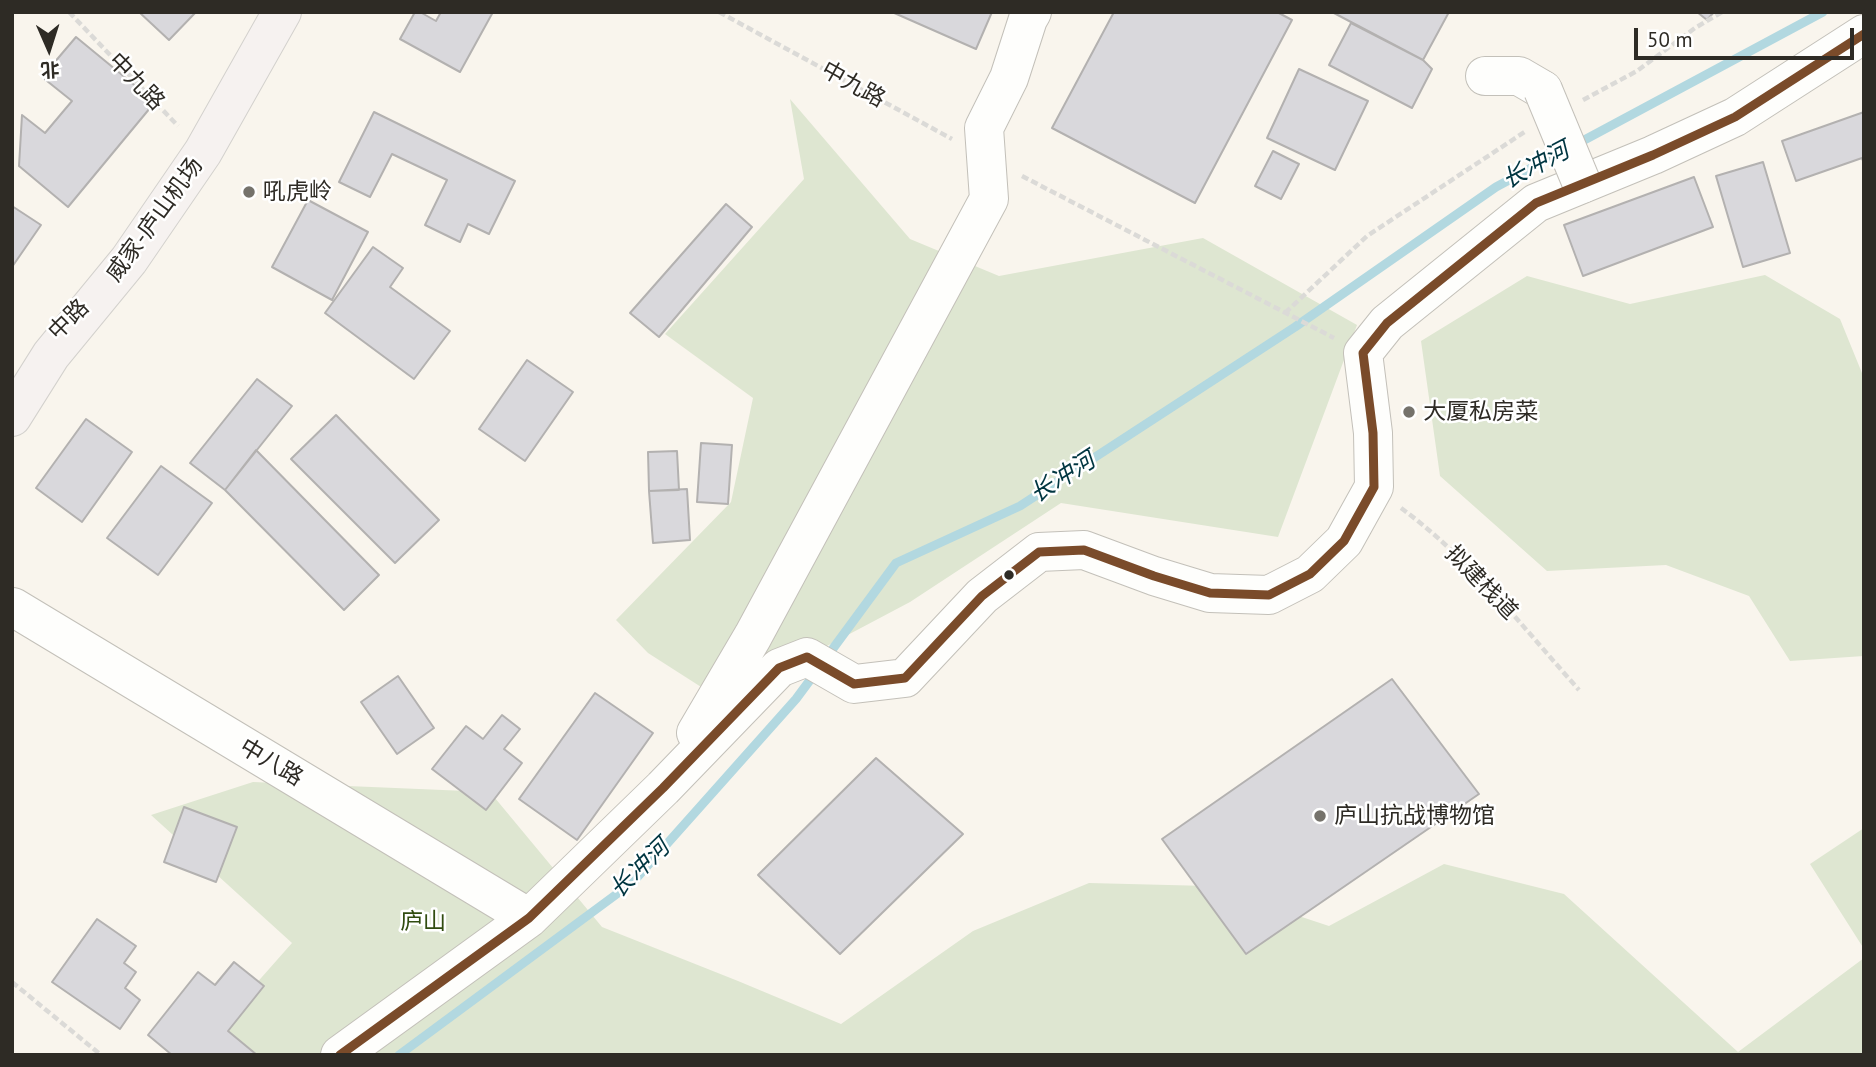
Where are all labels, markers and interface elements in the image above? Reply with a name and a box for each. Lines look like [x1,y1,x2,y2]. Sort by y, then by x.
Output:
north arrow [14,14,84,84]
scale bar [1638,14,1858,58]
text: 50 m [1647,26,1693,53]
street label: 中九路 [102,48,170,116]
street label: 中九路 [816,56,890,114]
text: 北 [40,57,60,82]
water label: 长冲河 [1497,136,1575,196]
street label: 威家-庐山机场 [101,153,209,287]
place label: 吼虎岭 [263,178,332,206]
marker: 吼虎岭 [241,184,257,200]
street label: 中路 [43,294,95,346]
place label: 大厦私房菜 [1423,398,1538,426]
marker: 大厦私房菜 [1401,404,1417,420]
water label: 长冲河 [1025,446,1101,510]
street label: 拟建栈道 [1439,540,1523,626]
unlabelled marker [1002,568,1016,582]
street label: 中八路 [234,733,308,793]
place label: 庐山抗战博物馆 [1334,802,1495,830]
marker: 庐山抗战博物馆 [1312,808,1328,824]
water label: 长冲河 [604,834,676,904]
park label: 庐山 [400,908,446,936]

